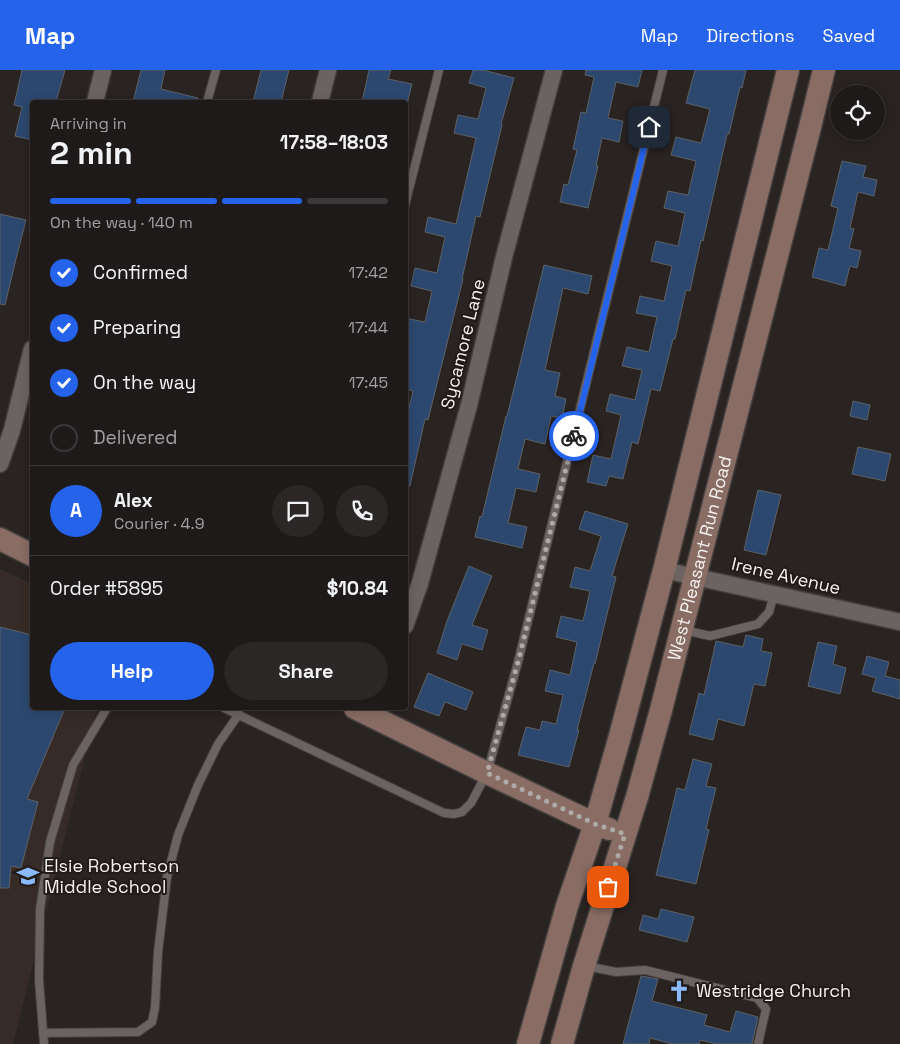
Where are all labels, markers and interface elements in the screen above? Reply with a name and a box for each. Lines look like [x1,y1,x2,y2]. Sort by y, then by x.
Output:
text: Map [25,20,75,51]
text: Map [641,24,678,47]
text: Directions [706,24,795,47]
text: Saved [823,24,875,47]
map controls [830,85,885,140]
button: locate [830,85,885,140]
pin [628,106,670,148]
text: Arriving in [50,113,127,134]
icon: home [635,113,663,141]
text: 17:58–18:03 [280,130,388,155]
text: 2 min [50,133,133,173]
text: On the way · 140 m [50,212,193,233]
icon: check [50,259,78,287]
text: Confirmed [93,260,188,285]
text: 17:42 [349,262,388,283]
street label: Sycamore Lane [435,276,490,411]
icon: check [50,314,78,342]
text: Preparing [93,315,181,340]
text: 17:44 [348,317,388,338]
icon: check [50,369,78,397]
text: On the way [93,370,196,395]
text: 17:45 [349,372,388,393]
courier [549,411,599,461]
icon: bike [560,422,588,450]
text: Delivered [93,425,178,450]
street label: West Pleasant Run Road [662,453,736,663]
button: chat [272,485,324,537]
button: phone [336,485,388,537]
text: Alex [114,488,153,513]
text: A [70,498,82,523]
text: Courier · 4.9 [114,513,204,534]
street label: Irene Avenue [729,552,843,599]
text: Order #5895 [50,576,163,601]
text: $10.84 [327,576,388,601]
button: Help [50,642,214,700]
button: Share [224,642,388,700]
place label: Elsie Robertson Middle School [44,854,179,898]
school or university icon: Elsie Robertson Middle School [15,863,41,889]
pin [587,866,629,908]
icon: bag [594,873,622,901]
church icon: Westridge Church [666,978,692,1004]
place label: Westridge Church [696,979,851,1002]

